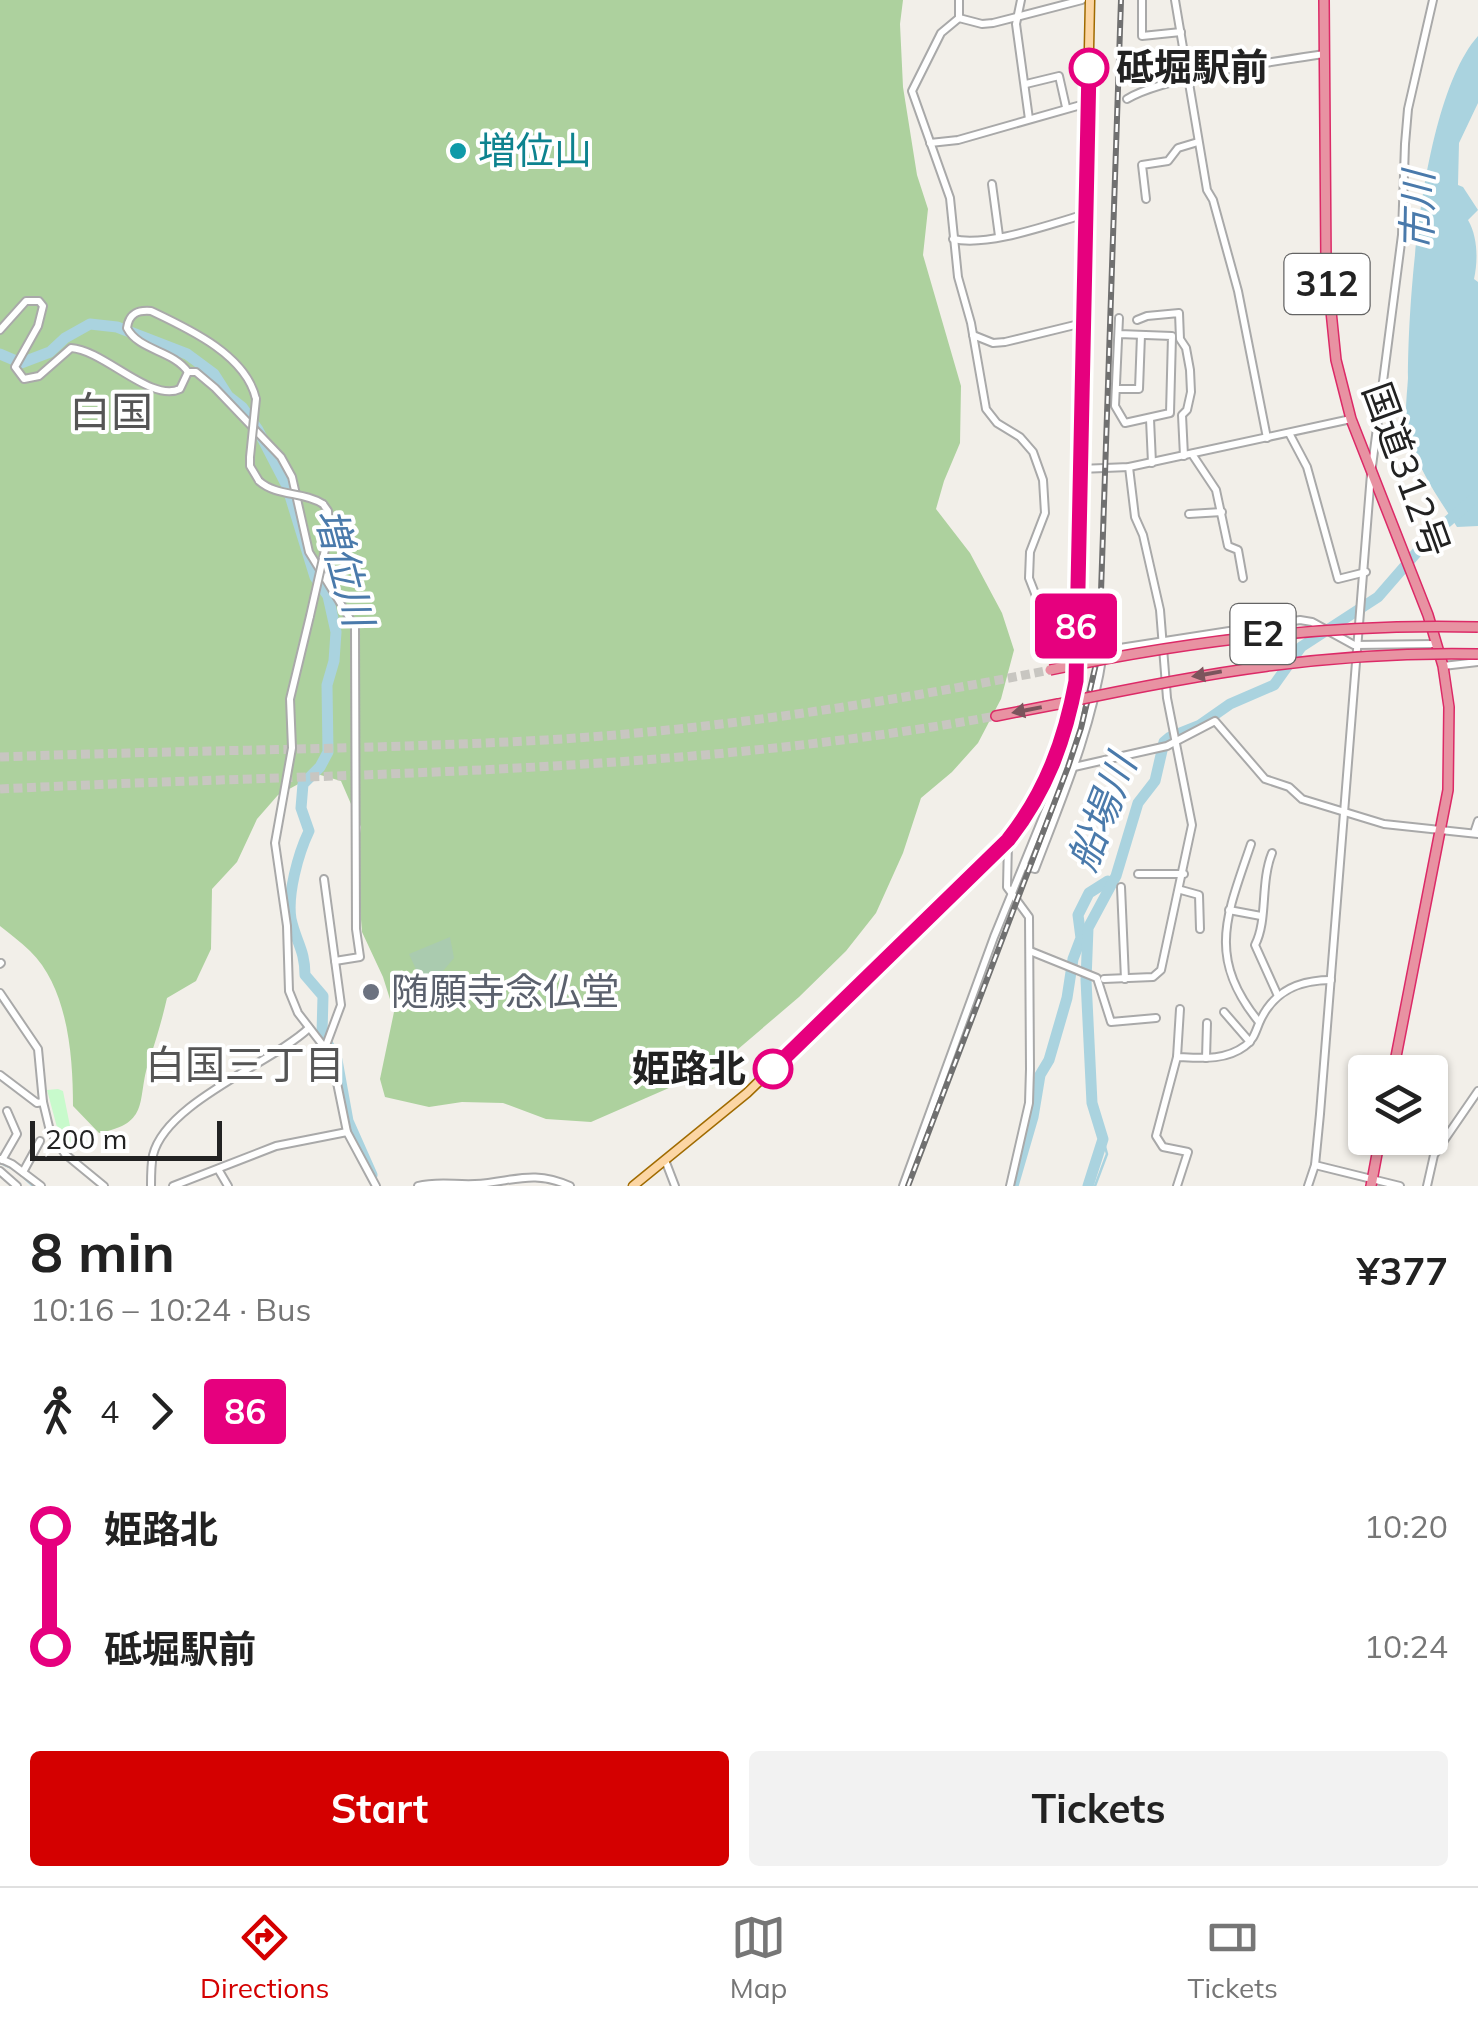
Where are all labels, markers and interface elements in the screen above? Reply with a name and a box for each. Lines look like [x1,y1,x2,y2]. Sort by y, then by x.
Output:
place label: 砥堀駅前 [1116,43,1268,91]
marker: 砥堀駅前 [1070,49,1108,87]
place label: 増位山 [478,126,592,174]
marker: 増位山 [447,140,469,162]
water label: 市川 [1391,167,1443,251]
road number: 312 [1284,254,1370,314]
street label: 国道312号 [1353,376,1461,564]
district label: 白国 [69,385,153,438]
water label: 増位川 [305,502,386,635]
line badge: 86 [1031,594,1121,658]
text: 86 [1055,604,1097,648]
road number: E2 [1230,604,1296,664]
one-way arrow [1191,666,1222,682]
one-way arrow [1011,703,1042,719]
water label: 船場川 [1056,744,1147,878]
place label: 随願寺念仏堂 [391,967,619,1015]
marker: 随願寺念仏堂 [360,981,382,1003]
district label: 白国三丁目 [145,1039,345,1089]
place label: 姫路北 [632,1044,746,1092]
marker: 姫路北 [754,1050,792,1088]
map controls [1348,1055,1448,1155]
button: layers [1348,1055,1448,1155]
scale bar [30,1116,222,1160]
text: 200 m [45,1121,127,1156]
text: 8 min [30,1217,175,1286]
text: ¥377 [1357,1247,1448,1295]
text: 10:16 – 10:24 · Bus [30,1289,311,1329]
icon: walk [30,1384,85,1439]
icon: forward [134,1384,189,1439]
text: 86 [224,1389,266,1433]
text: 4 [100,1391,119,1431]
text: 姫路北 [104,1505,218,1553]
text: 10:20 [1364,1506,1448,1546]
text: 砥堀駅前 [104,1625,256,1673]
text: 10:24 [1364,1626,1448,1666]
button: Start [30,1751,729,1866]
button: Tickets [749,1751,1448,1866]
tab: Directions [200,1910,330,2005]
tab: Map [730,1910,787,2005]
tab: Tickets [1187,1910,1278,2005]

